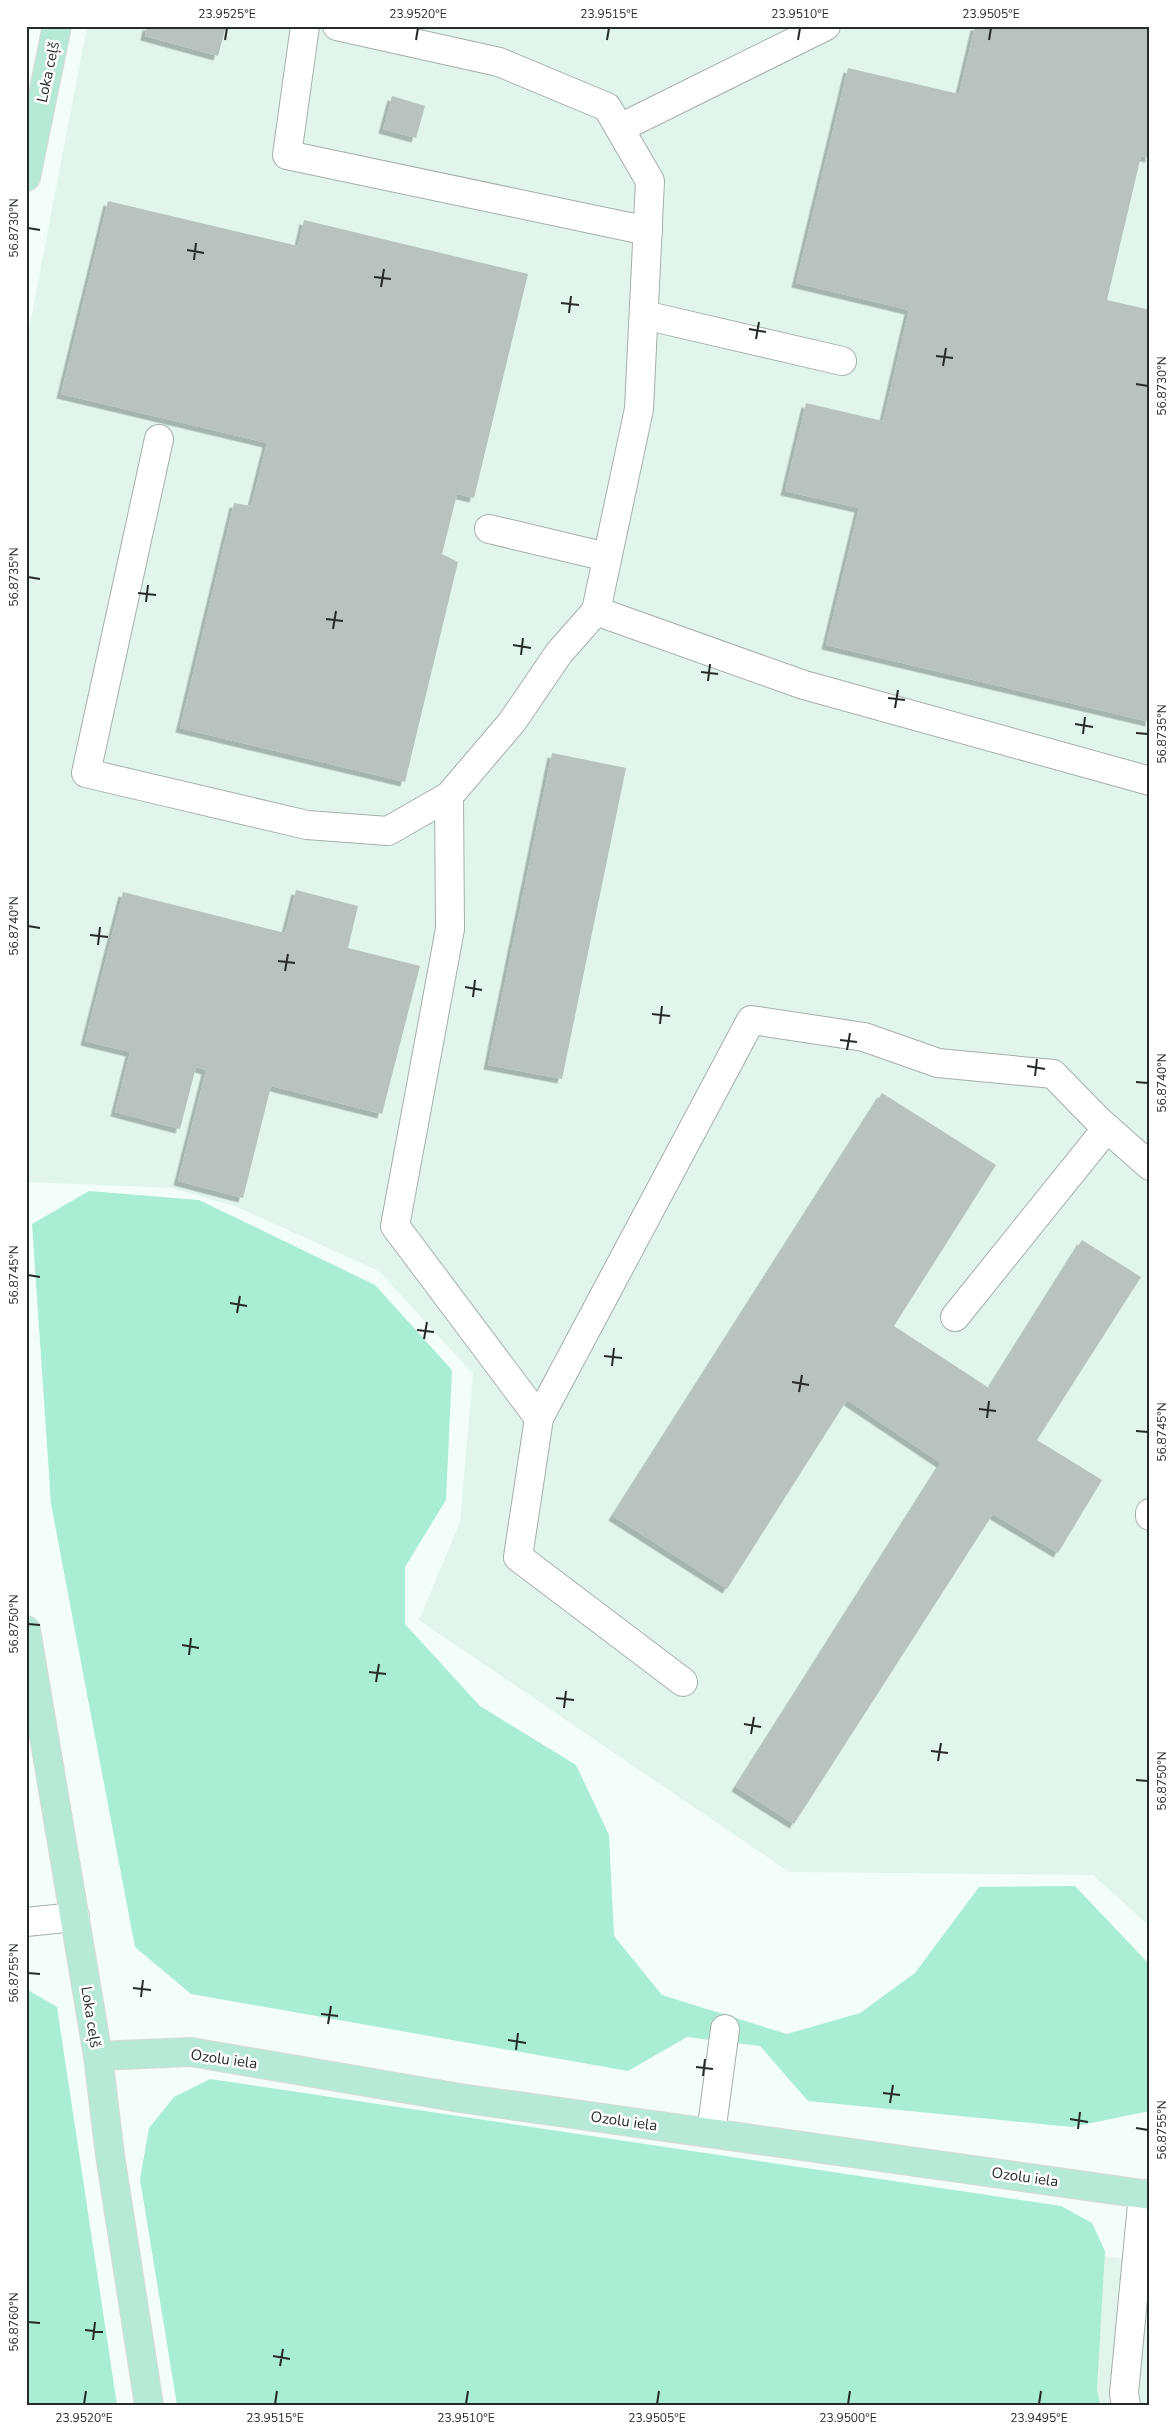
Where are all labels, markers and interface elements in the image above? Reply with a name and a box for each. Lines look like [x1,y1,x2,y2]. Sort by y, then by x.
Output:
text: 23.9525°E [198,6,256,22]
text: 23.9520°E [389,6,447,22]
text: 23.9515°E [580,6,638,22]
text: 23.9510°E [771,6,829,22]
text: 23.9505°E [962,6,1020,22]
street label: Loka ceļš [32,40,64,104]
text: 56.8730°N [6,198,22,258]
text: 56.8730°N [1154,356,1170,416]
text: 56.8735°N [6,547,22,607]
text: 56.8735°N [1154,704,1170,764]
text: 56.8740°N [6,896,22,956]
text: 56.8740°N [1154,1053,1170,1113]
text: 56.8745°N [6,1245,22,1305]
text: 56.8745°N [1154,1402,1170,1462]
text: 56.8750°N [6,1594,22,1654]
text: 56.8750°N [1154,1751,1170,1811]
text: 56.8755°N [6,1943,22,2003]
street label: Loka ceļš [76,1985,106,2049]
street label: Ozolu iela [189,2044,259,2074]
text: 56.8755°N [1154,2100,1170,2160]
street label: Ozolu iela [589,2106,659,2136]
street label: Ozolu iela [990,2162,1060,2192]
text: 56.8760°N [6,2292,22,2352]
text: 23.9520°E [55,2410,113,2426]
text: 23.9515°E [246,2410,304,2426]
text: 23.9510°E [437,2410,495,2426]
text: 23.9505°E [628,2410,686,2426]
text: 23.9500°E [819,2410,877,2426]
text: 23.9495°E [1010,2410,1068,2426]

